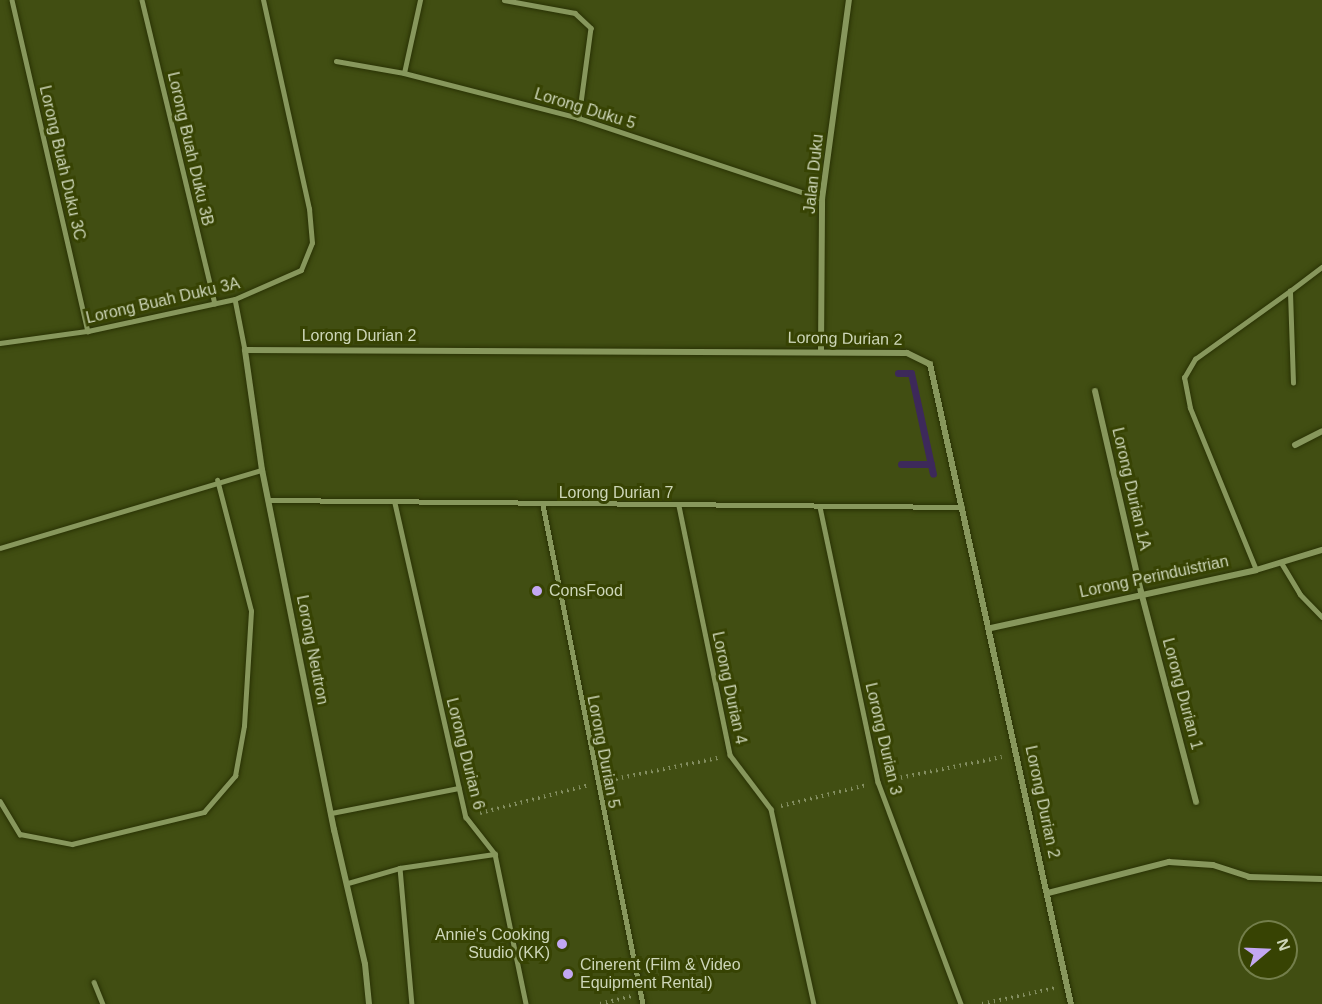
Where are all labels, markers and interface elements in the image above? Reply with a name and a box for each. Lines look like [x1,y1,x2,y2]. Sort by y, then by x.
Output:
street label: Lorong Buah Duku 3B [163,70,217,228]
street label: Lorong Buah Duku 3C [35,84,89,242]
street label: Lorong Duku 5 [532,84,638,134]
street label: Jalan Duku [800,133,828,215]
street label: Lorong Buah Duku 3A [84,274,242,328]
street label: Lorong Durian 2 [302,326,416,346]
street label: Lorong Durian 2 [787,328,903,350]
street label: Lorong Durian 1A [1108,426,1154,552]
street label: Lorong Durian 7 [559,483,673,503]
street label: Lorong Perinduistrian [1078,552,1230,602]
place label: ConsFood [549,581,623,601]
marker: ConsFood [530,584,544,598]
street label: Lorong Neutron [292,594,332,706]
street label: Lorong Durian 4 [708,630,750,746]
street label: Lorong Durian 1 [1158,636,1206,752]
street label: Lorong Durian 3 [861,681,905,797]
street label: Lorong Durian 5 [583,694,623,810]
street label: Lorong Durian 6 [442,696,488,812]
street label: Lorong Durian 2 [1021,744,1063,860]
north arrow [1238,920,1298,980]
place label: Annie's Cooking Studio (KK) [435,925,550,963]
text: N [1274,936,1294,953]
marker: Annie's Cooking Studio (KK) [555,937,569,951]
place label: Cinerent (Film & Video Equipment Rental) [580,955,741,993]
marker: Cinerent (Film & Video Equipment Rental) [561,967,575,981]

